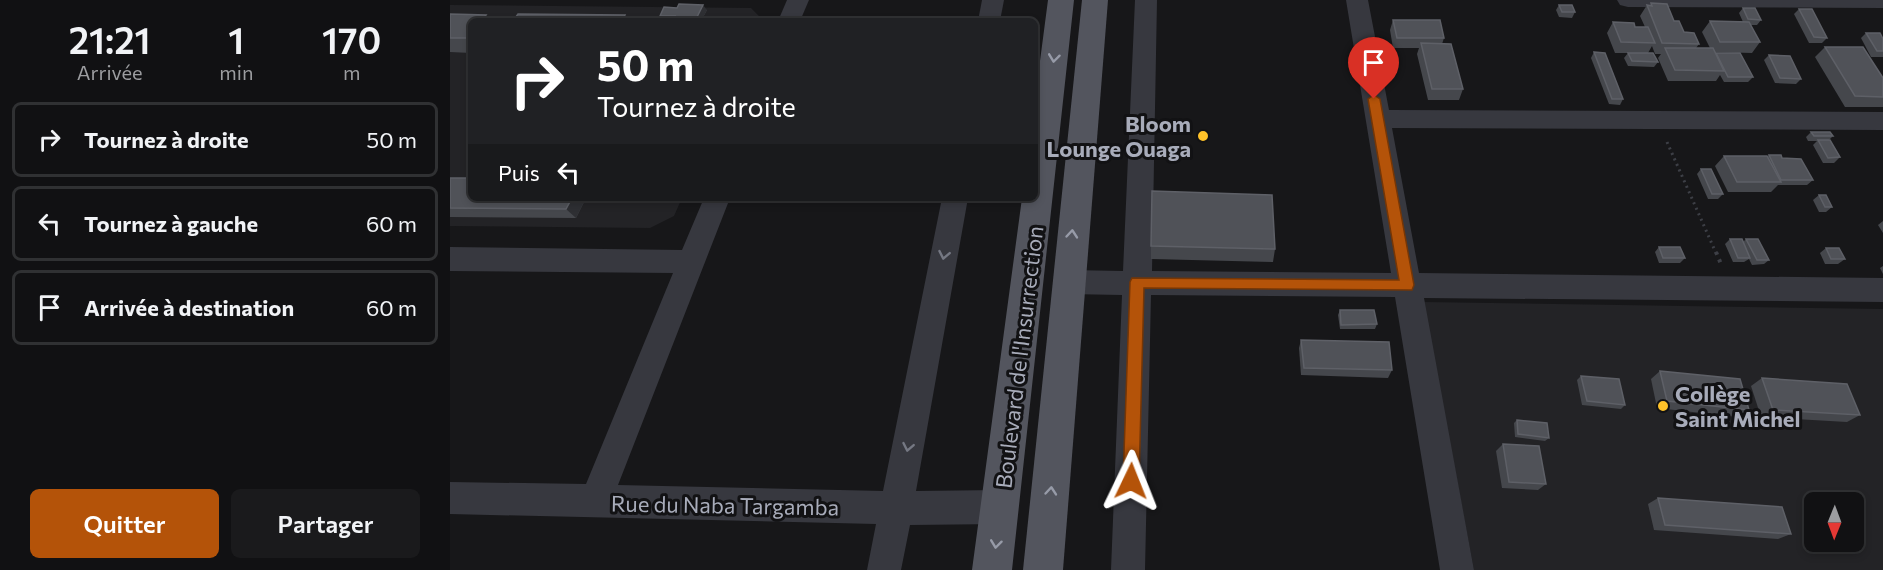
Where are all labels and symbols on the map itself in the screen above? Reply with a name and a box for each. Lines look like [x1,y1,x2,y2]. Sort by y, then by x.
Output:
pin [1348,37,1399,99]
one-way arrow [1048,54,1061,63]
place label: Bloom Lounge Ouaga [1047,110,1191,162]
marker: Bloom Lounge Ouaga [1196,129,1210,143]
street label: Boulevard de l'Insurrection [990,224,1048,490]
one-way arrow [1066,229,1078,238]
one-way arrow [938,250,951,260]
place label: Collège Saint Michel [1675,380,1800,432]
marker: Collège Saint Michel [1656,399,1670,413]
one-way arrow [902,442,915,452]
position arrow [1099,449,1163,513]
one-way arrow [1044,486,1057,495]
street label: Rue du Naba Targamba [611,490,839,520]
north arrow [1804,492,1864,552]
one-way arrow [990,539,1002,548]

